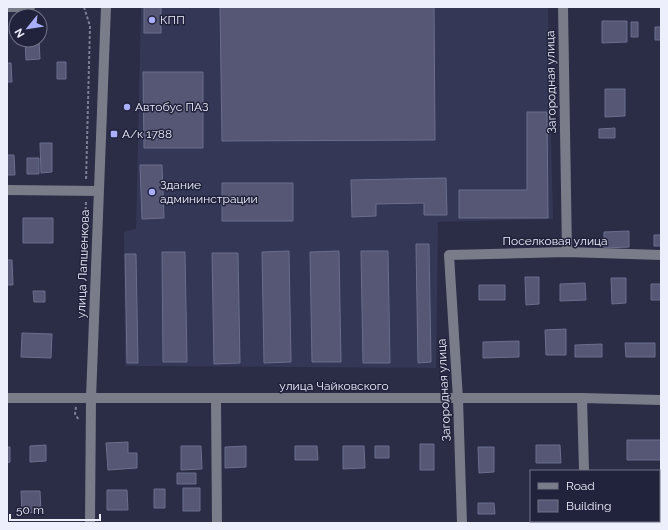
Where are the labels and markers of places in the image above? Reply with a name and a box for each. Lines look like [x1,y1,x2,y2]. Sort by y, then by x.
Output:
place label: КПП [160,13,185,27]
marker: КПП [147,15,157,25]
place label: Автобус ПАЗ [135,100,209,114]
marker: Автобус ПАЗ [122,102,132,112]
place label: А/к 1788 [122,127,172,141]
marker: А/к 1788 [109,129,119,139]
place label: Здание админинстрации [160,178,258,206]
marker: Здание админинстрации [147,187,157,197]

